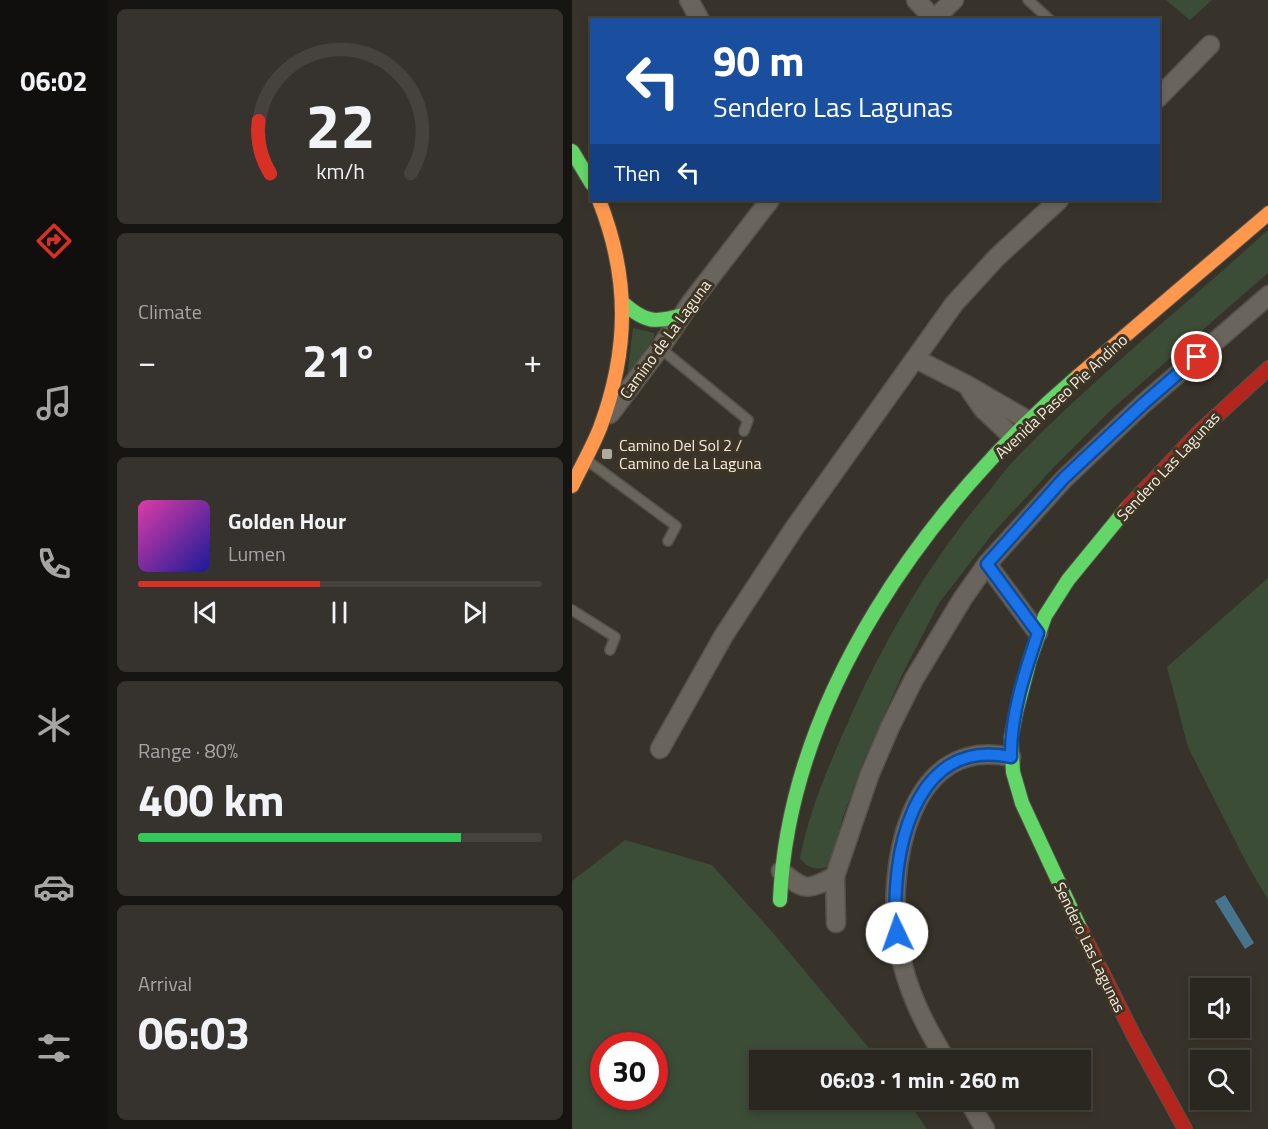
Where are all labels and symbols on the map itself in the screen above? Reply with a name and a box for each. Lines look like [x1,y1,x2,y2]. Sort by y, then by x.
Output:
street label: Camino de La Laguna [613,274,717,404]
street label: Avenida Paseo Pie Andino [989,328,1133,464]
pin [1171,331,1222,382]
street label: Sendero Las Lagunas [1111,406,1225,526]
place label: Camino Del Sol 2 / Camino de La Laguna [619,433,761,475]
marker: Camino Del Sol 2 / Camino de La Laguna [600,447,614,461]
street label: Sendero Las Lagunas [1048,878,1132,1016]
position arrow [865,901,929,965]
speed limit sign: 30 [590,1032,668,1110]

